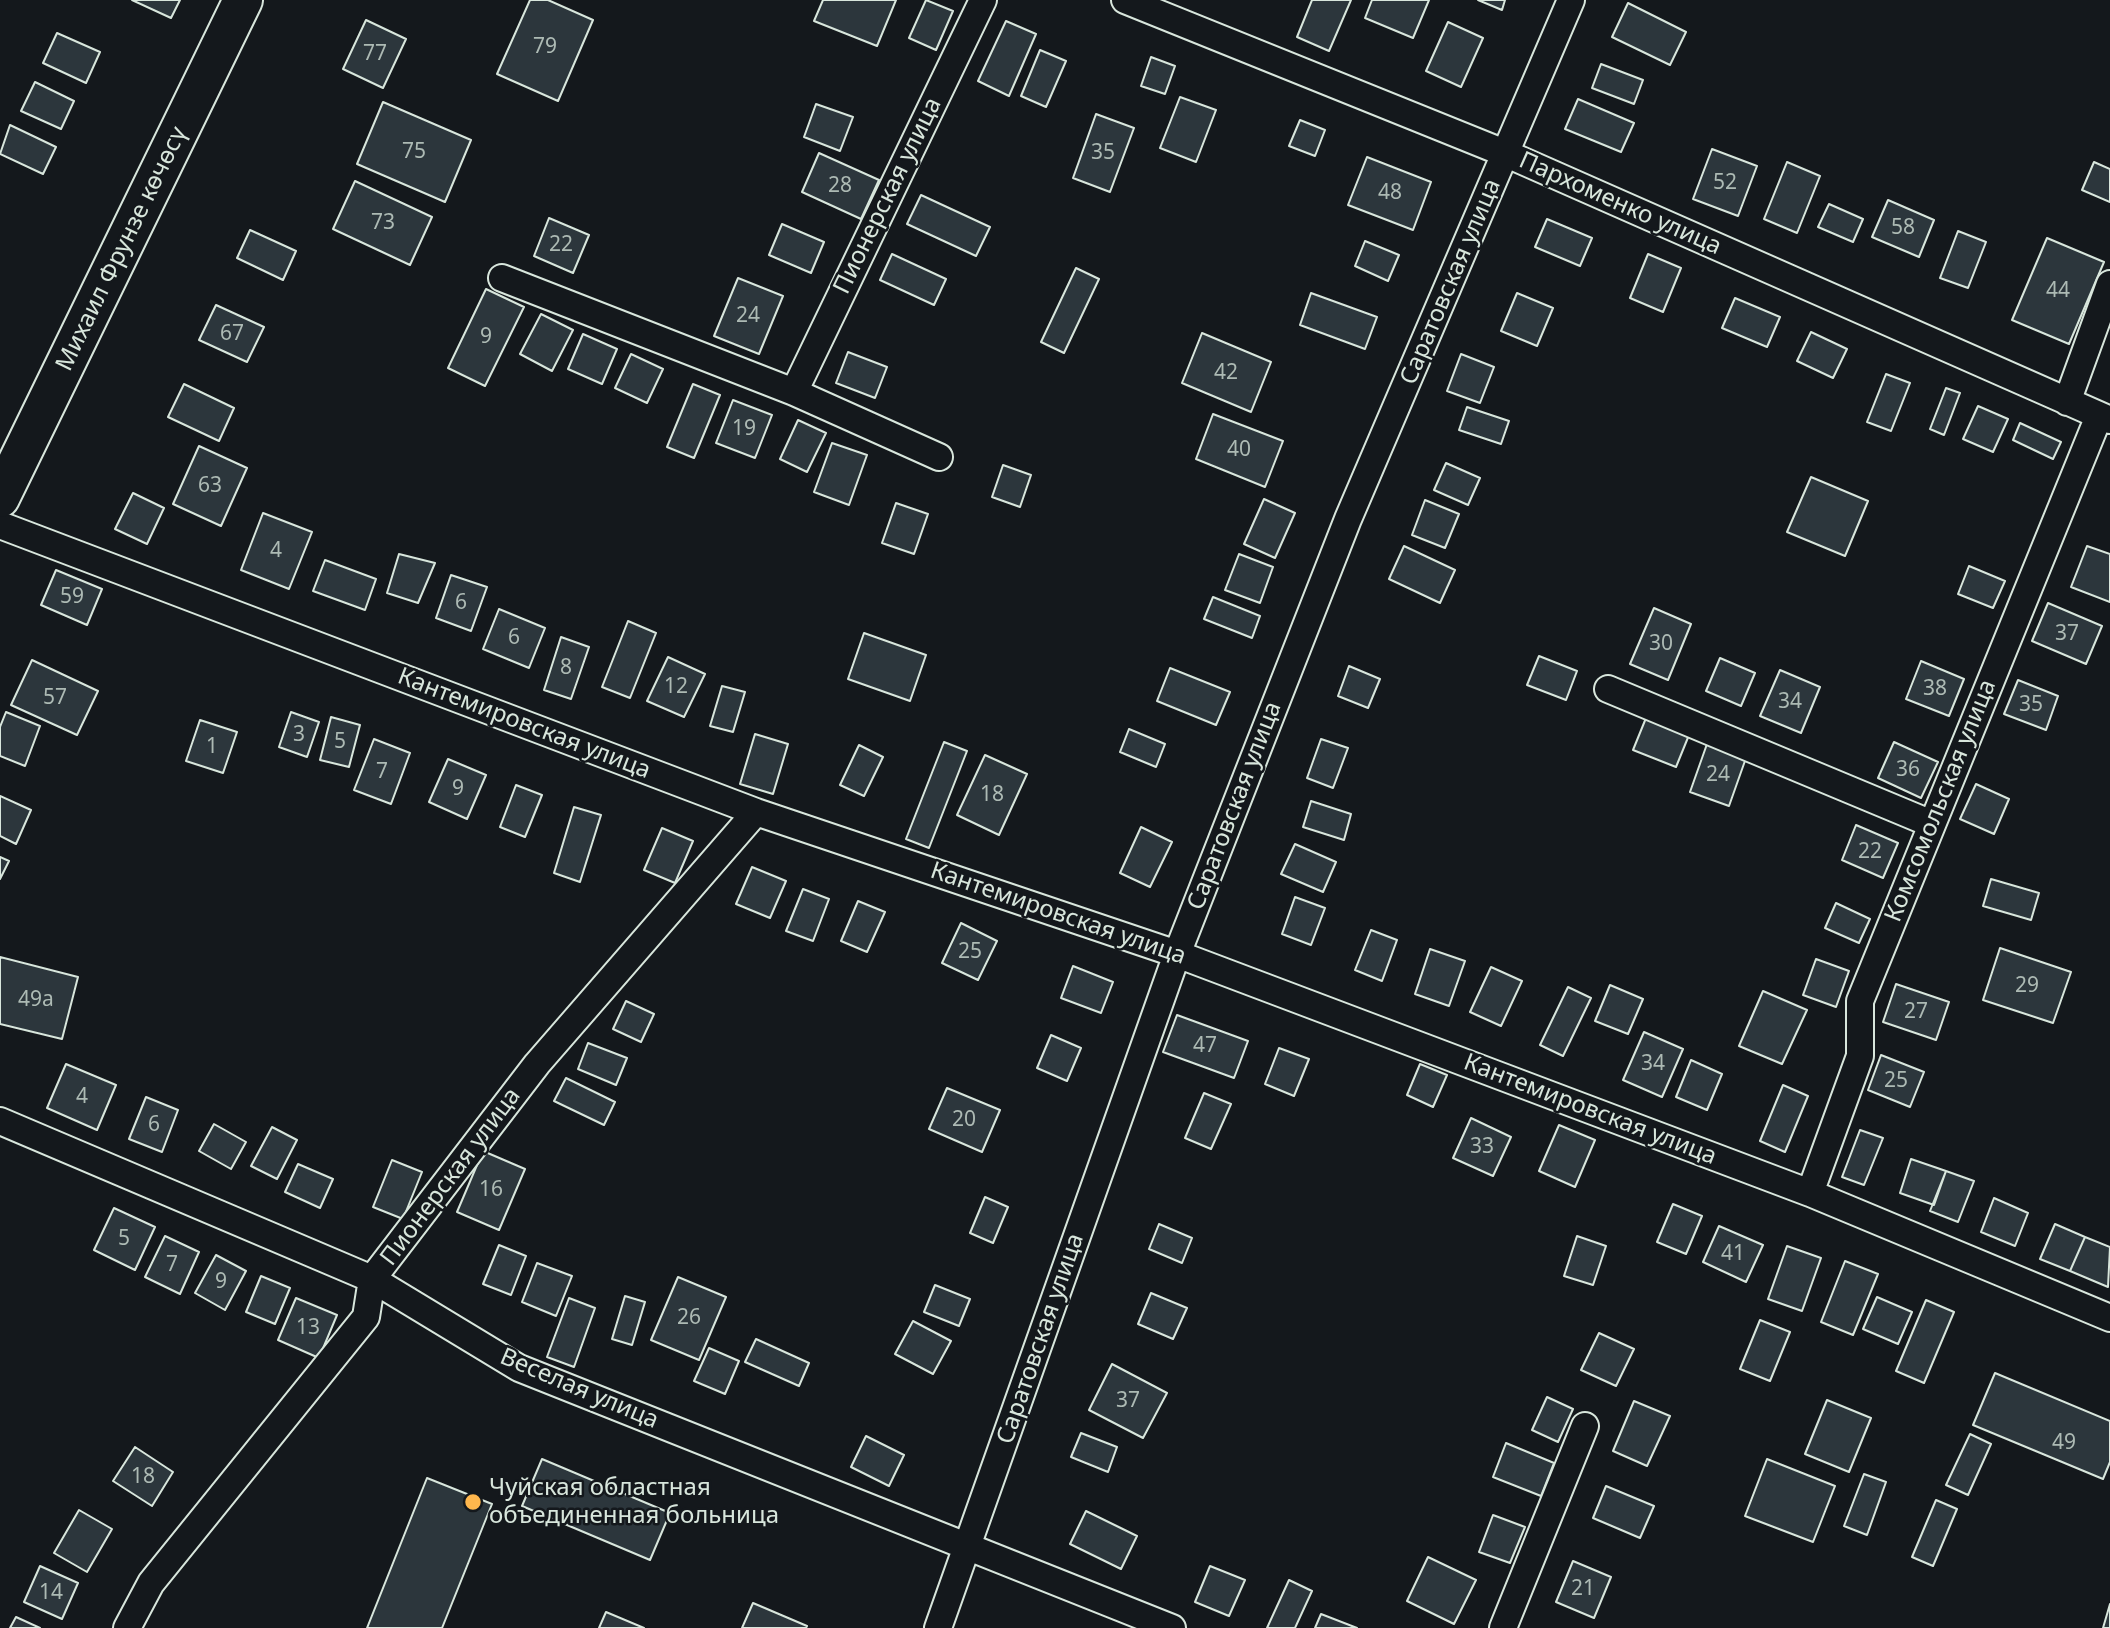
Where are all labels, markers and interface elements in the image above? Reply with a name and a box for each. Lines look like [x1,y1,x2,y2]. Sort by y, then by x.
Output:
house number: 79 [533,34,557,60]
house number: 77 [363,41,387,67]
street label: Пионерская улица [828,93,948,299]
street label: Михаил Фрунзе көчөсү [50,122,194,376]
house number: 75 [402,139,426,165]
house number: 35 [1091,140,1115,166]
street label: Пархоменко улица [1514,146,1726,262]
house number: 52 [1713,170,1737,196]
house number: 28 [828,173,852,199]
street label: Саратовская улица [1395,175,1507,389]
house number: 48 [1378,180,1402,206]
house number: 73 [371,210,395,236]
house number: 58 [1891,215,1915,241]
house number: 22 [549,232,573,258]
house number: 44 [2046,278,2070,304]
house number: 24 [736,303,760,329]
house number: 67 [220,321,244,347]
house number: 9 [480,324,492,350]
house number: 42 [1214,360,1238,386]
house number: 19 [732,416,756,442]
house number: 40 [1227,437,1251,463]
house number: 63 [198,473,222,499]
house number: 4 [270,538,282,564]
house number: 59 [60,584,84,610]
house number: 6 [455,590,467,616]
house number: 37 [2055,621,2079,647]
house number: 6 [508,625,520,651]
house number: 30 [1649,631,1673,657]
house number: 8 [560,655,572,681]
street label: Кантемировская улица [394,662,654,786]
house number: 12 [664,674,688,700]
street label: Комсомольская улица [1879,676,2003,926]
house number: 38 [1923,676,1947,702]
house number: 57 [43,685,67,711]
house number: 34 [1778,689,1802,715]
house number: 35 [2019,692,2043,718]
street label: Саратовская улица [1182,698,1288,914]
house number: 3 [293,722,305,748]
house number: 5 [334,729,346,755]
house number: 1 [206,734,218,760]
house number: 36 [1896,757,1920,783]
house number: 7 [376,759,388,785]
house number: 24 [1706,762,1730,788]
house number: 9 [452,776,464,802]
house number: 18 [980,782,1004,808]
house number: 22 [1858,839,1882,865]
street label: Кантемировская улица [926,857,1190,971]
house number: 25 [958,939,982,965]
house number: 29 [2015,973,2039,999]
house number: 49a [18,987,54,1013]
house number: 27 [1904,999,1928,1025]
house number: 47 [1193,1033,1217,1059]
street label: Кантемировская улица [1460,1048,1720,1172]
house number: 34 [1641,1051,1665,1077]
house number: 25 [1884,1068,1908,1094]
street label: Пионерская улица [375,1083,527,1271]
house number: 4 [76,1084,88,1110]
house number: 20 [952,1107,976,1133]
house number: 6 [148,1112,160,1138]
house number: 33 [1470,1134,1494,1160]
house number: 16 [479,1177,503,1203]
house number: 5 [118,1226,130,1252]
street label: Саратовская улица [991,1230,1091,1448]
house number: 41 [1721,1241,1745,1267]
house number: 7 [166,1252,178,1278]
house number: 9 [215,1269,227,1295]
house number: 26 [677,1305,701,1331]
house number: 13 [296,1315,320,1341]
street label: Веселая улица [495,1343,663,1435]
house number: 37 [1116,1388,1140,1414]
house number: 49 [2052,1430,2076,1456]
house number: 18 [131,1464,155,1490]
place label: Чуйская областная объединенная больница [489,1474,779,1530]
marker: Чуйская областная объединенная больница [463,1492,483,1512]
house number: 21 [1571,1576,1595,1602]
house number: 14 [39,1580,63,1606]

